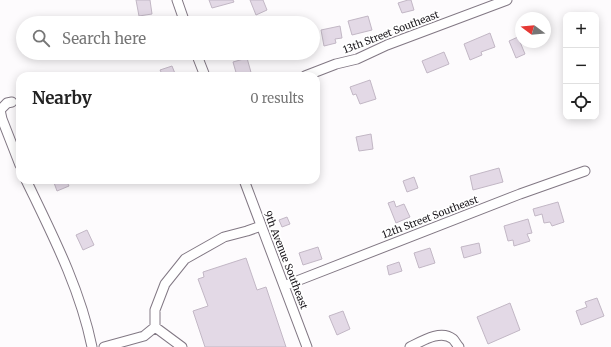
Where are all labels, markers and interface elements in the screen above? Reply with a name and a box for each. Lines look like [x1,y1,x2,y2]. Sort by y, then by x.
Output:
street label: 13th Street Southeast [341,8,441,56]
north arrow [515,12,551,48]
map controls [563,12,599,120]
button: + [563,12,599,48]
search box [16,16,320,60]
icon: search [30,27,52,49]
text: Search here [62,29,146,48]
button: − [563,48,599,84]
button: locate [563,84,599,120]
text: Nearby [32,87,92,109]
text: 0 results [250,90,304,107]
street label: 12th Street Southeast [380,193,480,241]
street label: 9th Avenue Southeast [261,209,311,311]

